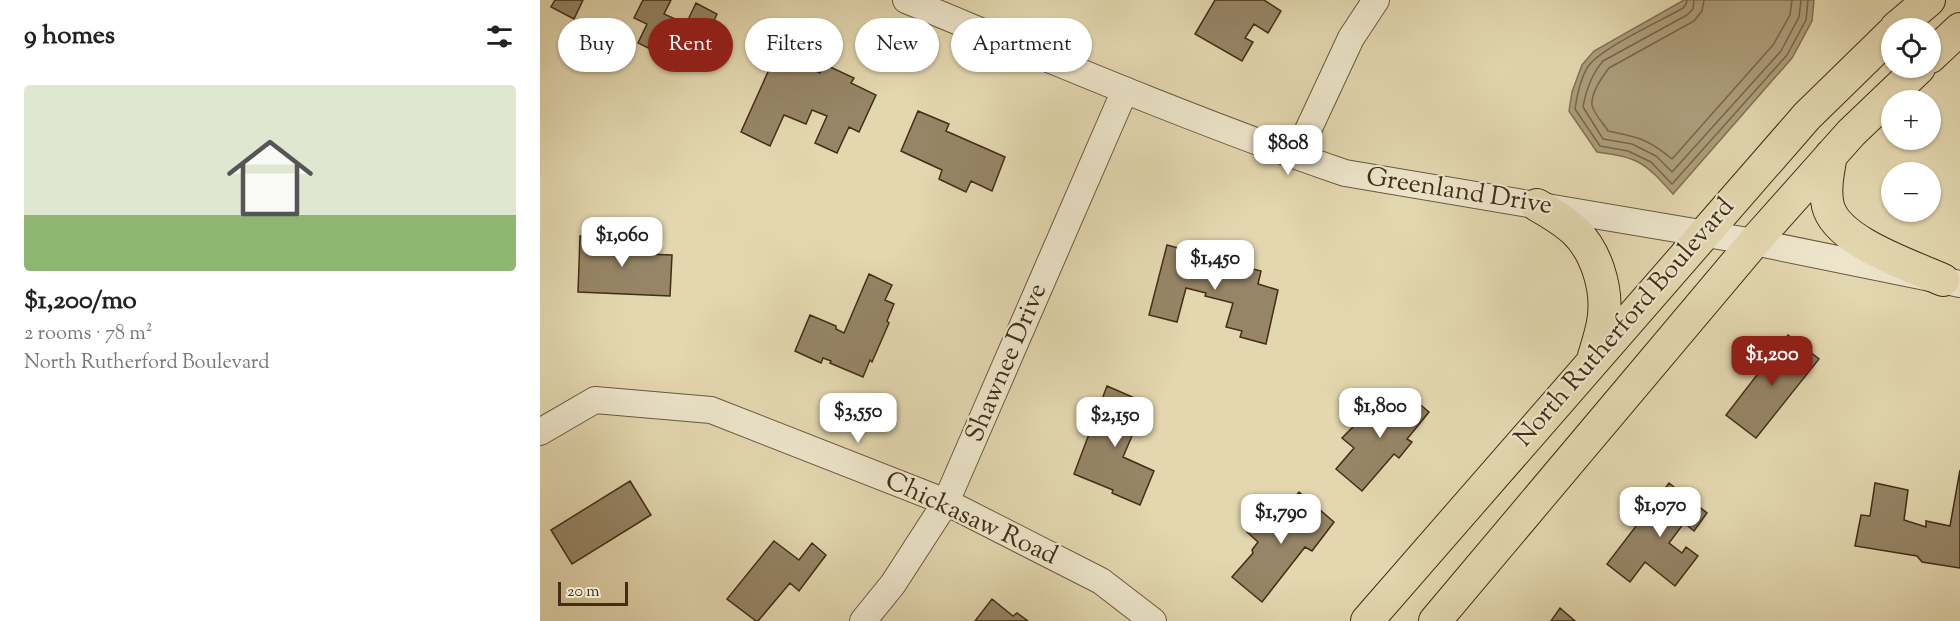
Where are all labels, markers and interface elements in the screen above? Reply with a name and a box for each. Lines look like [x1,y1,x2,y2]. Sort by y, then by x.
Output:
text: 9 homes [24,18,115,55]
chip: Buy [558,18,636,72]
chip: Rent [648,18,733,72]
chip: Filters [745,18,843,72]
chip: New [855,18,939,72]
chip: Apartment [951,18,1092,72]
map controls [1881,18,1941,222]
button: locate [1881,18,1941,78]
icon: filters [483,20,516,53]
button: + [1881,90,1941,150]
icon: home [216,124,324,232]
pin: $808 [1252,125,1324,176]
text: $808 [1267,130,1309,159]
street label: Greenland Drive [1363,159,1555,225]
button: − [1881,162,1941,222]
street label: North Rutherford Boulevard [1506,190,1744,456]
pin: $1,060 [573,217,671,268]
text: $1,060 [596,222,648,251]
pin: $1,450 [1166,240,1264,291]
text: $1,450 [1190,245,1240,274]
street label: Shawnee Drive [957,278,1057,448]
text: $1,200/mo [24,283,137,320]
text: 2 rooms · 78 m² [24,320,153,349]
pin: $1,200 [1723,336,1821,387]
text: $1,200 [1746,341,1798,370]
text: North Rutherford Boulevard [24,349,270,378]
pin: $1,800 [1331,388,1429,439]
pin: $3,550 [809,393,907,444]
text: $1,800 [1353,393,1407,422]
pin: $2,150 [1066,397,1164,448]
text: $3,550 [834,398,882,427]
text: $2,150 [1090,402,1140,431]
street label: Chickasaw Road [879,463,1064,575]
pin: $1,070 [1611,487,1709,538]
text: $1,070 [1634,492,1686,521]
pin: $1,790 [1232,494,1330,545]
text: $1,790 [1255,499,1307,528]
scale bar [558,579,628,606]
text: 20 m [567,581,600,604]

